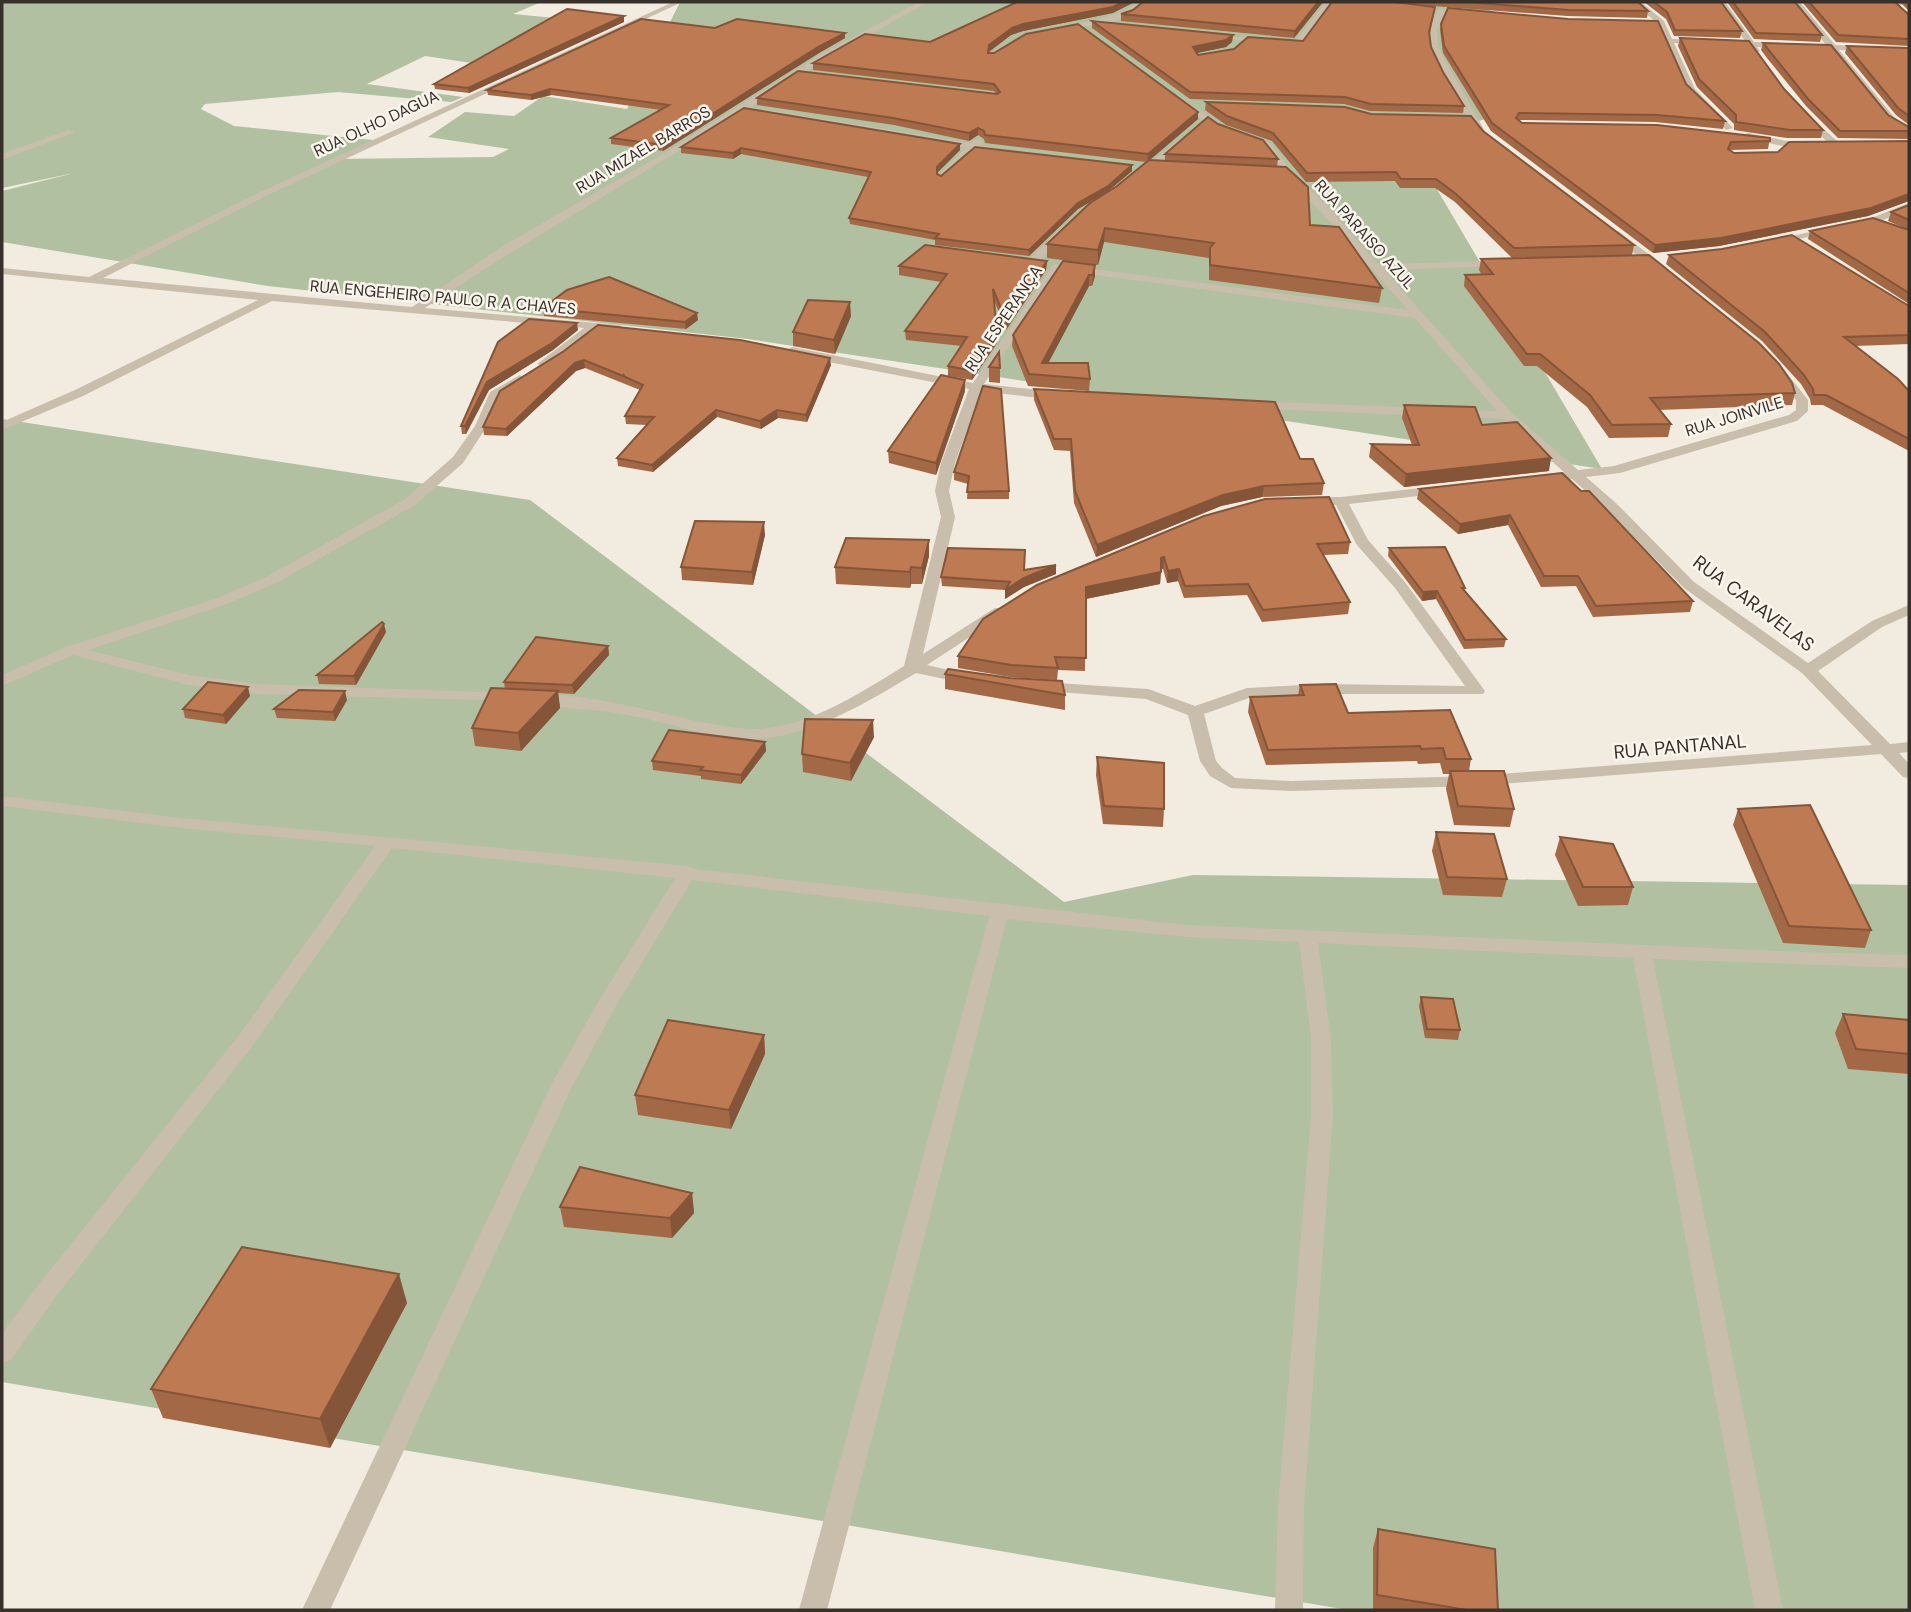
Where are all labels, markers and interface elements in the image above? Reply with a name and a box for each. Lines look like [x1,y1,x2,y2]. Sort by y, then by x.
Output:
street label: RUA OLHO DAGUA [310,85,442,162]
street label: RUA MIZAEL BARROS [572,101,714,198]
street label: RUA PARAISO AZUL [1310,175,1420,294]
street label: RUA ESPERANÇA [960,261,1047,376]
street label: RUA ENGEHEIRO PAULO R A CHAVES [309,275,577,320]
street label: RUA JOINVILE [1683,392,1786,441]
street label: RUA CARAVELAS [1688,550,1819,657]
street label: RUA PANTANAL [1612,728,1748,765]

